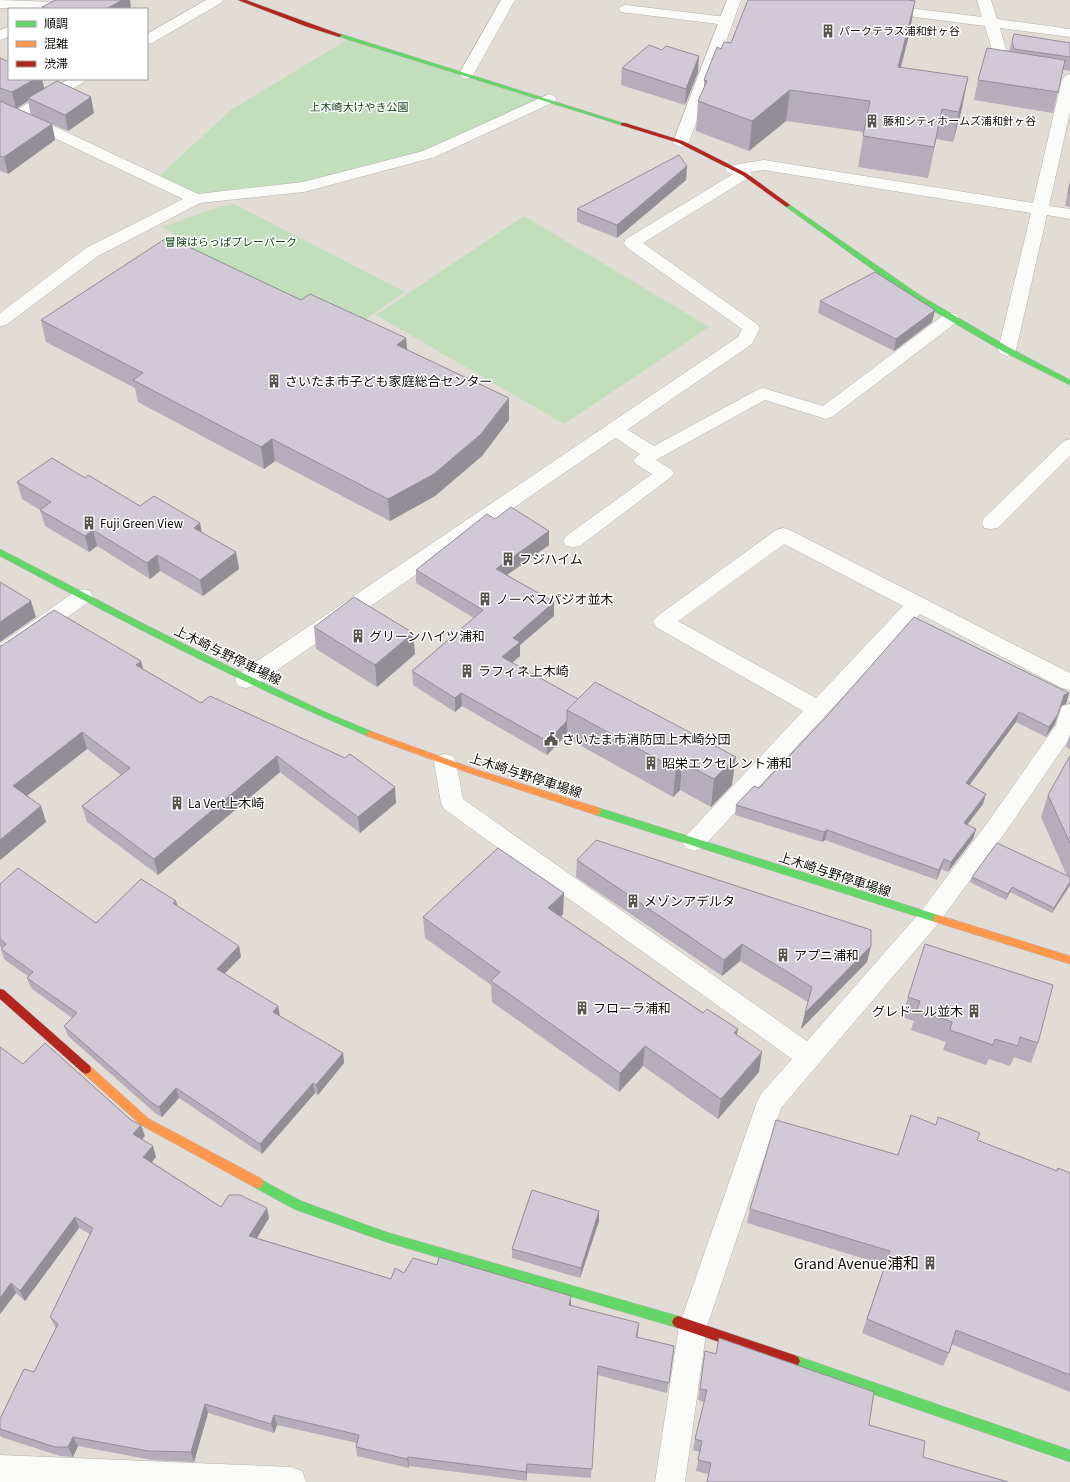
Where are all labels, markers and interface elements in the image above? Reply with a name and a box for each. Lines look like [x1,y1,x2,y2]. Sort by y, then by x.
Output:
legend [8,8,148,80]
text: 順調 [44,16,68,33]
building icon: パークテラス浦和針ヶ谷 [820,23,836,39]
place label: パークテラス浦和針ヶ谷 [839,24,960,39]
text: 混雑 [44,36,68,53]
text: 渋滞 [44,56,68,73]
park label: 上木崎大けやき公園 [310,100,409,115]
building icon: 藤和シティホームズ浦和針ヶ谷 [864,113,880,129]
place label: 藤和シティホームズ浦和針ヶ谷 [883,114,1036,129]
park label: 冒険はらっぱプレーパーク [165,235,297,250]
building icon: さいたま市子ども家庭総合センター [266,373,282,389]
place label: さいたま市子ども家庭総合センター [285,373,493,391]
building icon: Fuji Green View [81,515,97,531]
place label: Fuji Green View [100,515,184,533]
building icon: フジハイム [500,551,516,567]
place label: フジハイム [519,551,583,569]
building icon: ノーベスパジオ並木 [477,591,493,607]
place label: ノーベスパジオ並木 [496,591,613,609]
street label: 上木崎与野停車場線 [171,622,284,690]
building icon: グリーンハイツ浦和 [350,628,366,644]
place label: グリーンハイツ浦和 [369,628,485,646]
building icon: ラフィネ上木崎 [459,663,475,679]
place label: ラフィネ上木崎 [478,663,569,681]
public building icon: さいたま市消防団上木崎分団 [543,731,559,747]
place label: さいたま市消防団上木崎分団 [562,731,731,749]
street label: 上木崎与野停車場線 [467,749,584,803]
building icon: 昭栄エクセレント浦和 [643,755,659,771]
place label: 昭栄エクセレント浦和 [662,755,792,773]
building icon: La Vert上木崎 [169,795,185,811]
place label: La Vert上木崎 [188,795,264,813]
street label: 上木崎与野停車場線 [776,848,893,902]
building icon: メゾンアデルタ [625,893,641,909]
place label: メゾンアデルタ [644,893,735,911]
building icon: アプニ浦和 [775,947,791,963]
place label: アプニ浦和 [794,947,859,965]
building icon: フローラ浦和 [574,1000,590,1016]
place label: フローラ浦和 [593,1000,671,1018]
place label: グレドール並木 [872,1003,963,1021]
building icon: グレドール並木 [966,1003,982,1019]
place label: Grand Avenue浦和 [794,1253,919,1275]
building icon: Grand Avenue浦和 [922,1255,938,1271]

